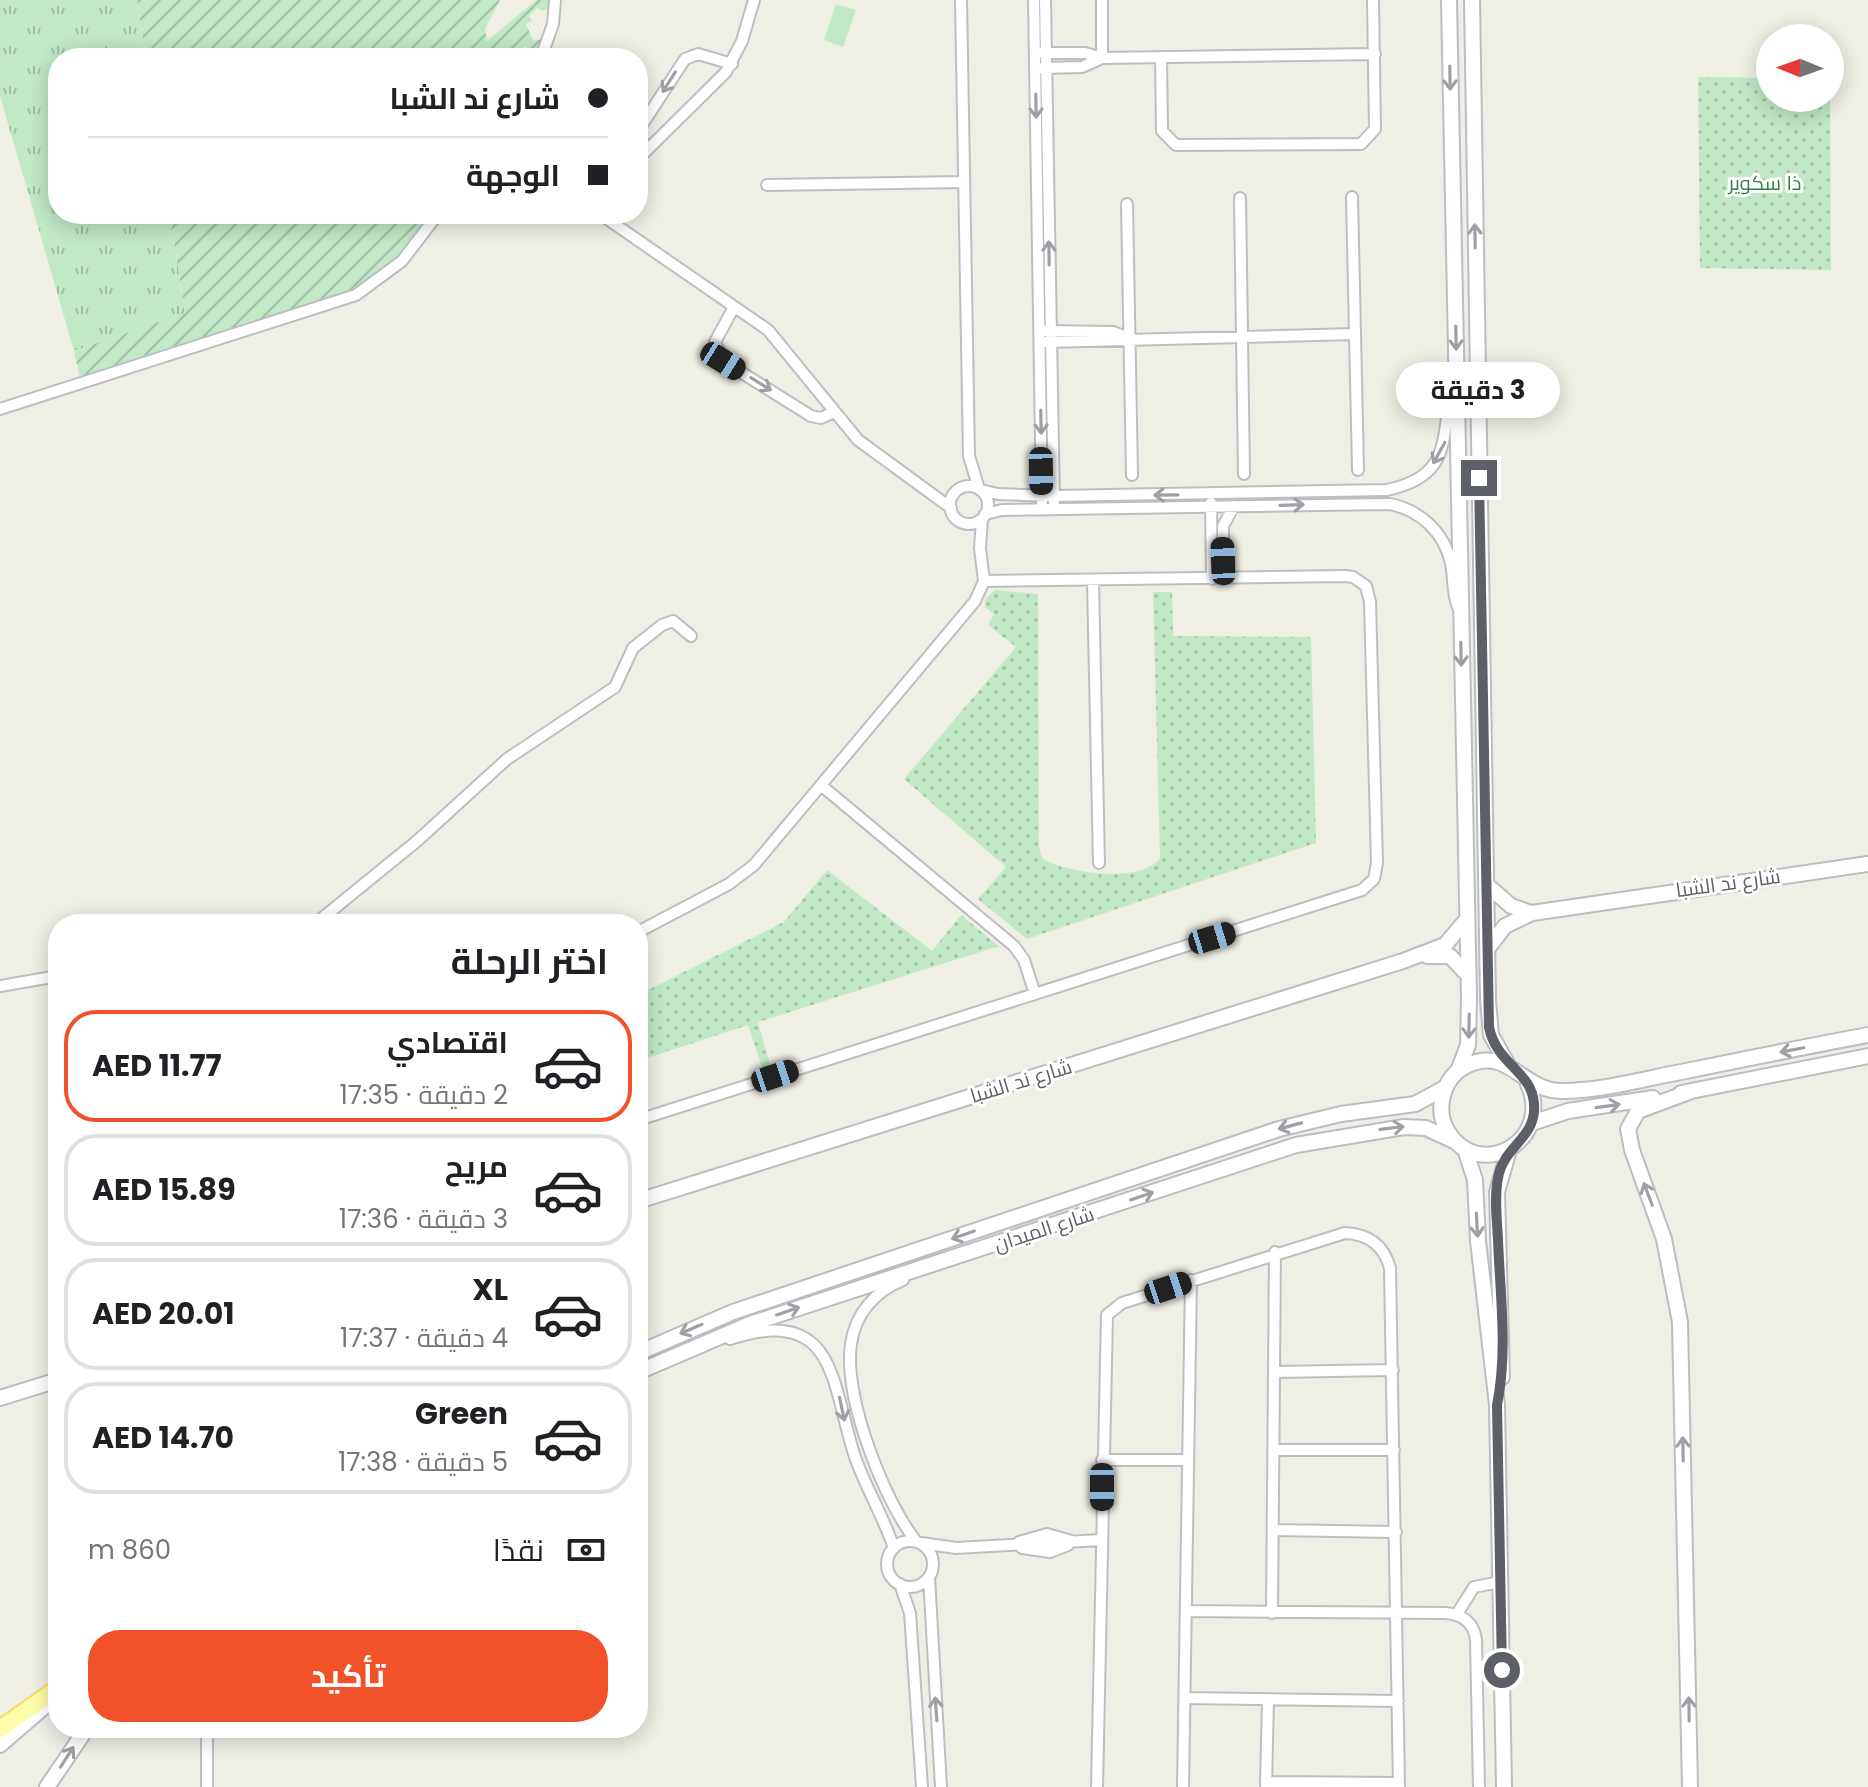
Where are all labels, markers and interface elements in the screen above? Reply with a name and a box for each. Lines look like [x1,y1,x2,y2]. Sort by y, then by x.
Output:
north arrow [1756,24,1844,112]
map controls [1756,24,1844,112]
one-way arrow [1443,64,1458,91]
one-way arrow [660,71,677,93]
text: شارع ند الشبا [390,77,560,120]
one-way arrow [1028,92,1043,119]
text: الوجهة [466,154,560,197]
park label: ذا سكوير [1728,169,1801,197]
one-way arrow [1468,223,1483,250]
one-way arrow [1042,240,1057,267]
one-way arrow [1448,324,1464,351]
car [696,338,750,384]
callout: 3 دقيقة [1397,362,1561,418]
text: 3 دقيقة [1431,372,1525,408]
one-way arrow [749,377,772,393]
one-way arrow [1033,408,1049,435]
one-way arrow [1430,440,1446,464]
car [1029,447,1053,495]
route end [1461,460,1497,496]
one-way arrow [1153,487,1180,503]
one-way arrow [1278,497,1305,512]
car [1210,537,1236,585]
one-way arrow [1454,640,1469,667]
street label: شارع ند الشبا [1674,862,1782,904]
car [1186,920,1238,956]
text: اختر الرحلة [451,936,608,987]
one-way arrow [1461,1012,1476,1039]
text: اقتصادي [387,1021,508,1064]
icon: car [532,1030,604,1102]
one-way arrow [1779,1043,1805,1058]
text: AED 11.77 [92,1044,222,1087]
street label: شارع ند الشبا [967,1052,1075,1110]
car [748,1057,802,1095]
text: 2 دقيقة · 17:35 [339,1077,508,1113]
one-way arrow [1595,1098,1620,1113]
one-way arrow [1277,1119,1303,1134]
one-way arrow [1378,1121,1405,1136]
text: مريح [445,1145,508,1188]
icon: car [532,1154,604,1226]
text: AED 15.89 [92,1168,236,1211]
one-way arrow [1640,1182,1654,1206]
one-way arrow [1129,1188,1154,1203]
street label: شارع الميدان [990,1200,1098,1258]
text: 3 دقيقة · 17:36 [339,1201,508,1237]
one-way arrow [1470,1211,1485,1238]
one-way arrow [951,1228,976,1243]
text: XL [472,1268,508,1311]
car [1141,1269,1195,1307]
icon: car [532,1278,604,1350]
text: AED 20.01 [92,1292,235,1335]
one-way arrow [775,1303,800,1318]
text: 4 دقيقة · 17:37 [340,1320,508,1356]
one-way arrow [679,1322,704,1337]
text: Green [415,1392,508,1435]
one-way arrow [835,1395,850,1421]
icon: car [532,1402,604,1474]
text: AED 14.70 [92,1416,234,1459]
one-way arrow [1676,1436,1691,1463]
text: 5 دقيقة · 17:38 [338,1444,508,1480]
car [1090,1463,1114,1511]
icon: cash [564,1528,608,1572]
text: نقدًا [493,1529,544,1572]
text: 860 m [88,1532,171,1568]
button: تأكيد [88,1630,608,1722]
route start [1484,1652,1520,1688]
one-way arrow [928,1696,943,1723]
one-way arrow [1681,1696,1696,1723]
one-way arrow [59,1747,75,1769]

